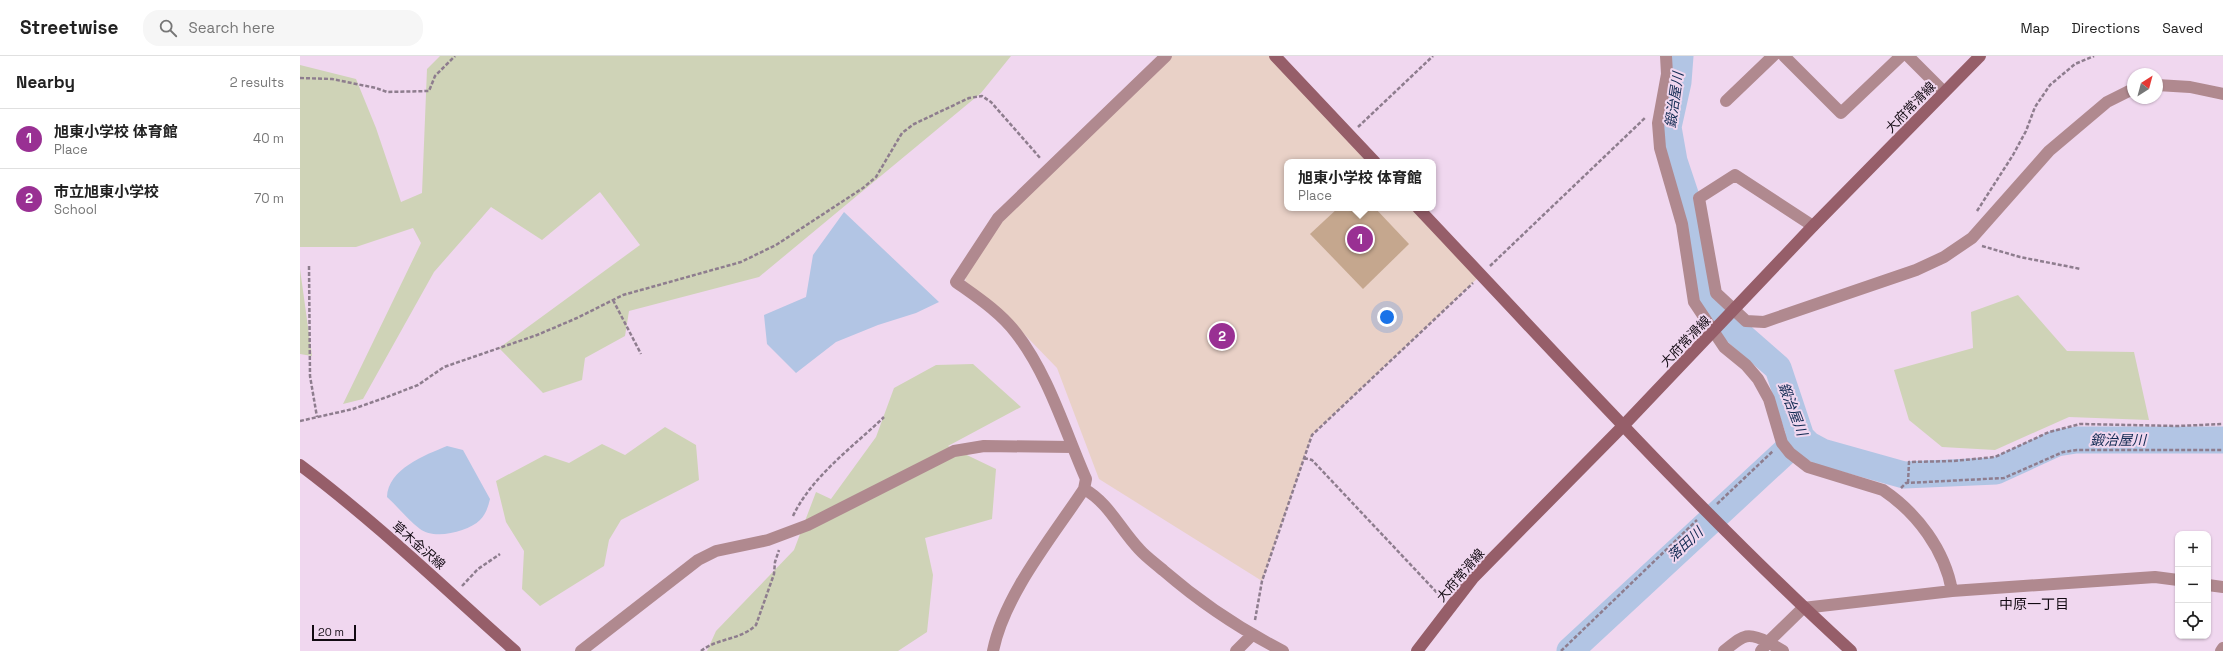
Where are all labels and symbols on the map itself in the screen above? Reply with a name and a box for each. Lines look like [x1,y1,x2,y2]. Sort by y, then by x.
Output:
north arrow [2127,68,2163,104]
water label: 鍛治屋川 [1661,69,1687,129]
street label: 大府常滑線 [1882,78,1939,137]
pin: 1 [1347,224,1373,254]
your location [1377,307,1397,327]
street label: 大府常滑線 [1657,312,1714,371]
pin: 2 [1209,321,1235,351]
water label: 鍛治屋川 [1775,380,1812,440]
water label: 鍛治屋川 [2090,431,2148,449]
street label: 草木金沢線 [389,518,449,573]
water label: 落田川 [1664,522,1708,565]
street label: 大府常滑線 [1433,545,1488,605]
district label: 中原一丁目 [1999,595,2069,613]
scale bar [312,623,356,642]

